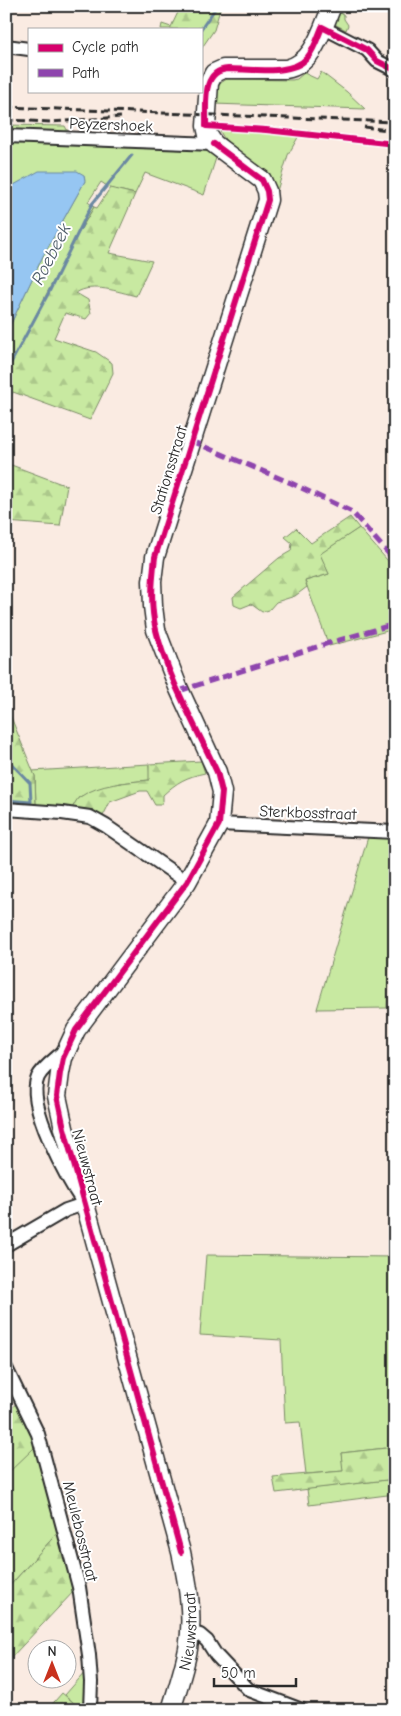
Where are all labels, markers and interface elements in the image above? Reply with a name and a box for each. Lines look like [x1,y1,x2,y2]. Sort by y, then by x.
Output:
legend [28,28,202,92]
text: Cycle path [72,38,139,56]
text: Path [72,64,100,82]
street label: Peyzershoek [69,115,153,135]
water label: Roebeek [27,220,76,288]
street label: Stationsstraat [147,423,191,517]
street label: Sterkbosstraat [259,802,357,824]
street label: Nieuwstraat [68,1127,106,1208]
street label: Meulebosstraat [59,1479,101,1584]
street label: Nieuwstraat [175,1591,200,1672]
north arrow [28,1638,78,1688]
text: N [47,1643,57,1660]
scale bar [214,1656,296,1688]
text: 50 m [221,1664,256,1682]

